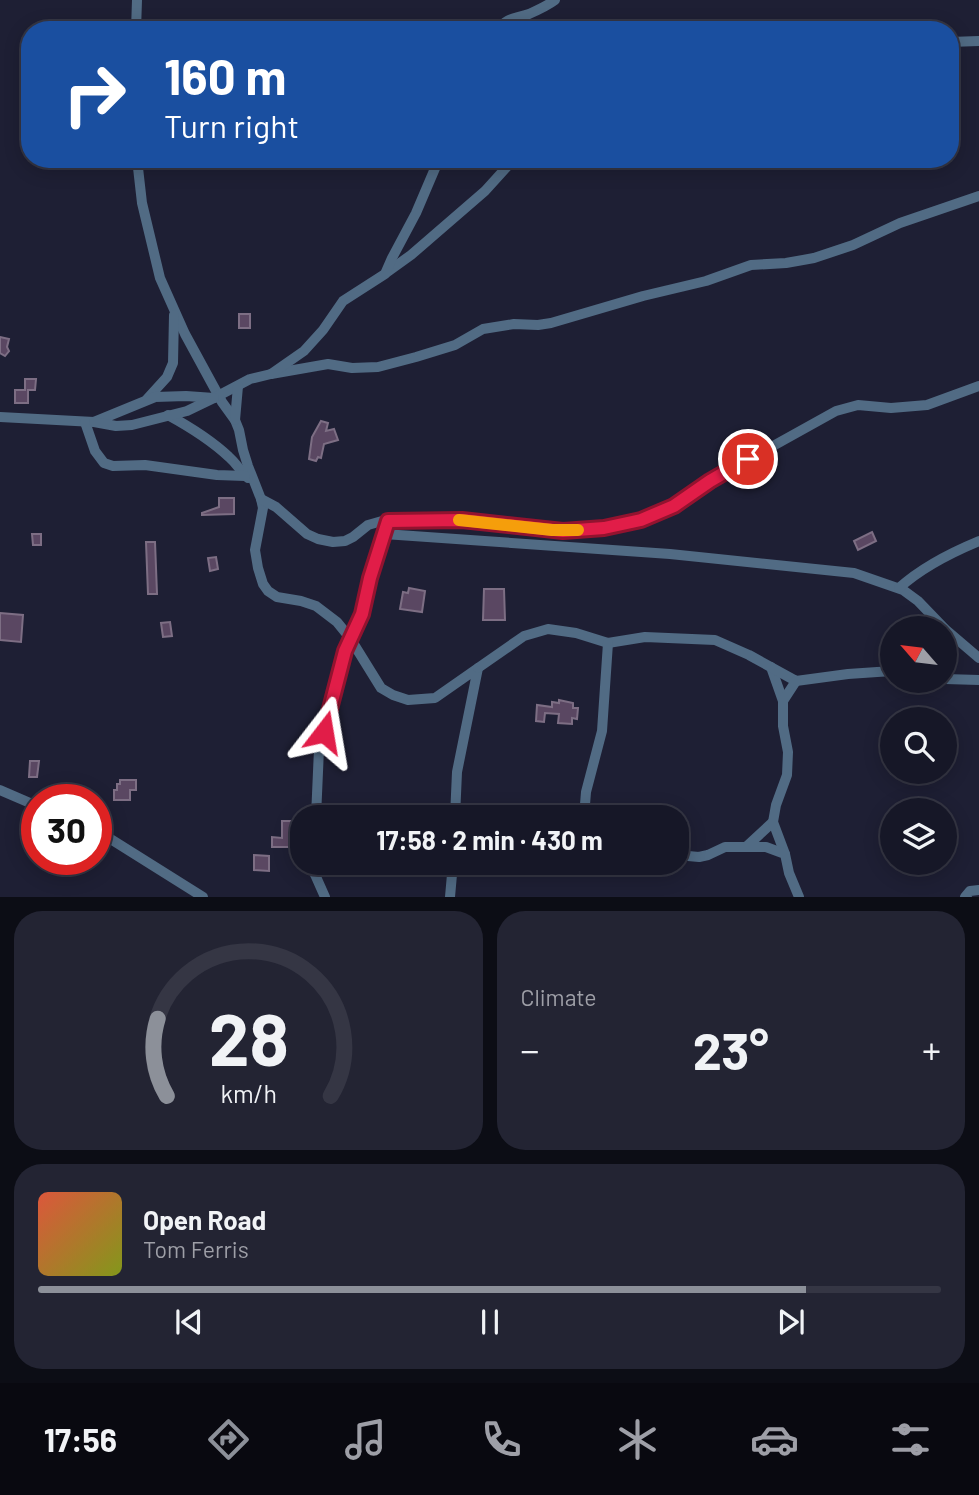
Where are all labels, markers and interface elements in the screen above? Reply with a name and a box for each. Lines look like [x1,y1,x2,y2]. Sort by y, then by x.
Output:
text: 160 m [164,46,286,105]
icon: right [49,49,140,140]
text: Turn right [164,106,299,144]
pin [718,429,778,489]
icon: arrive [729,440,767,478]
north arrow [880,616,957,693]
map controls [880,616,957,875]
position arrow [287,695,361,769]
button: search [880,707,957,784]
speed limit sign: 30 [21,784,112,875]
button: layers [880,798,957,875]
text: 17:58 · 2 min · 430 m [376,824,603,855]
text: Climate [521,983,597,1011]
text: 28 [208,994,288,1082]
text: 23° [693,1018,769,1080]
text: − [521,1026,540,1072]
text: + [922,1026,941,1072]
text: km/h [220,1078,277,1108]
text: Open Road [143,1204,266,1235]
text: Tom Ferris [143,1235,249,1263]
icon: previous [170,1303,208,1341]
icon: pause [471,1303,509,1341]
icon: next [772,1303,810,1341]
icon: directions [204,1415,253,1464]
icon: music [341,1415,390,1464]
icon: phone [477,1415,526,1464]
icon: climate [613,1415,662,1464]
icon: car [750,1415,799,1464]
icon: filters [886,1415,935,1464]
text: 17:56 [44,1420,117,1458]

